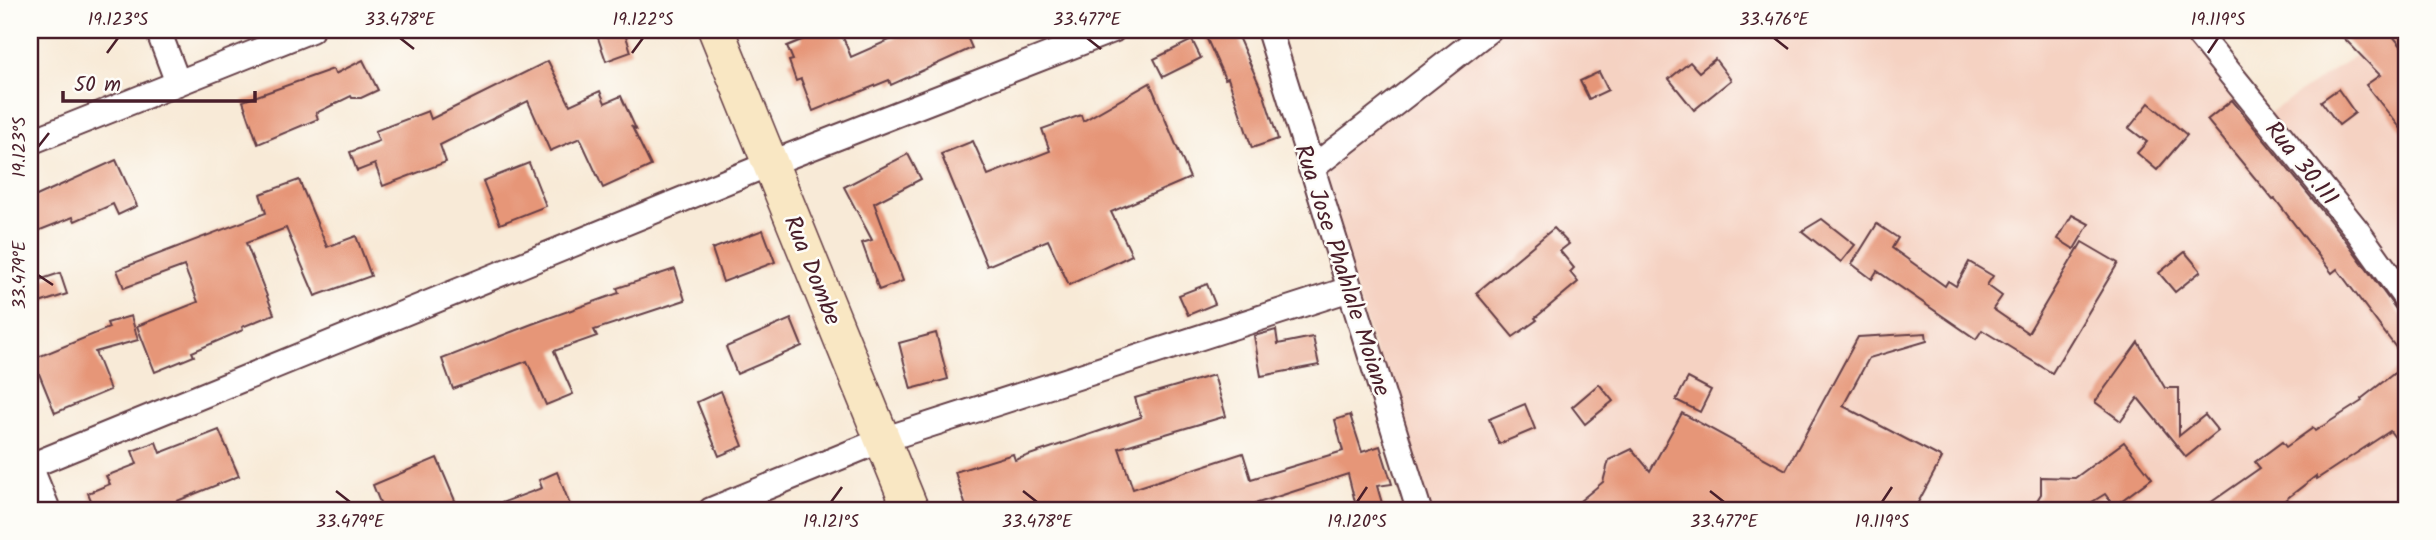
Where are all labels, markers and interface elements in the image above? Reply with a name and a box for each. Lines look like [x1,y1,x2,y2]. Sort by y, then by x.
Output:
text: 19.123°S [88,6,149,35]
text: 33.478°E [365,6,436,35]
text: 19.122°S [613,6,674,35]
text: 33.477°E [1053,6,1121,35]
text: 33.476°E [1739,6,1809,35]
text: 19.119°S [2191,6,2246,35]
scale bar [63,60,256,104]
text: 50 m [74,69,121,102]
street label: Rua 30.111 [2254,113,2348,215]
text: 19.123°S [6,116,35,177]
street label: Rua Jose Phahlale Moiane [1282,139,1401,402]
street label: Rua Dombe [772,210,851,332]
text: 33.479°E [6,240,35,309]
text: 33.479°E [316,508,385,537]
text: 19.121°S [803,508,860,537]
text: 33.478°E [1002,508,1073,537]
text: 19.120°S [1327,508,1387,537]
text: 33.477°E [1690,508,1758,537]
text: 19.119°S [1855,508,1910,537]

